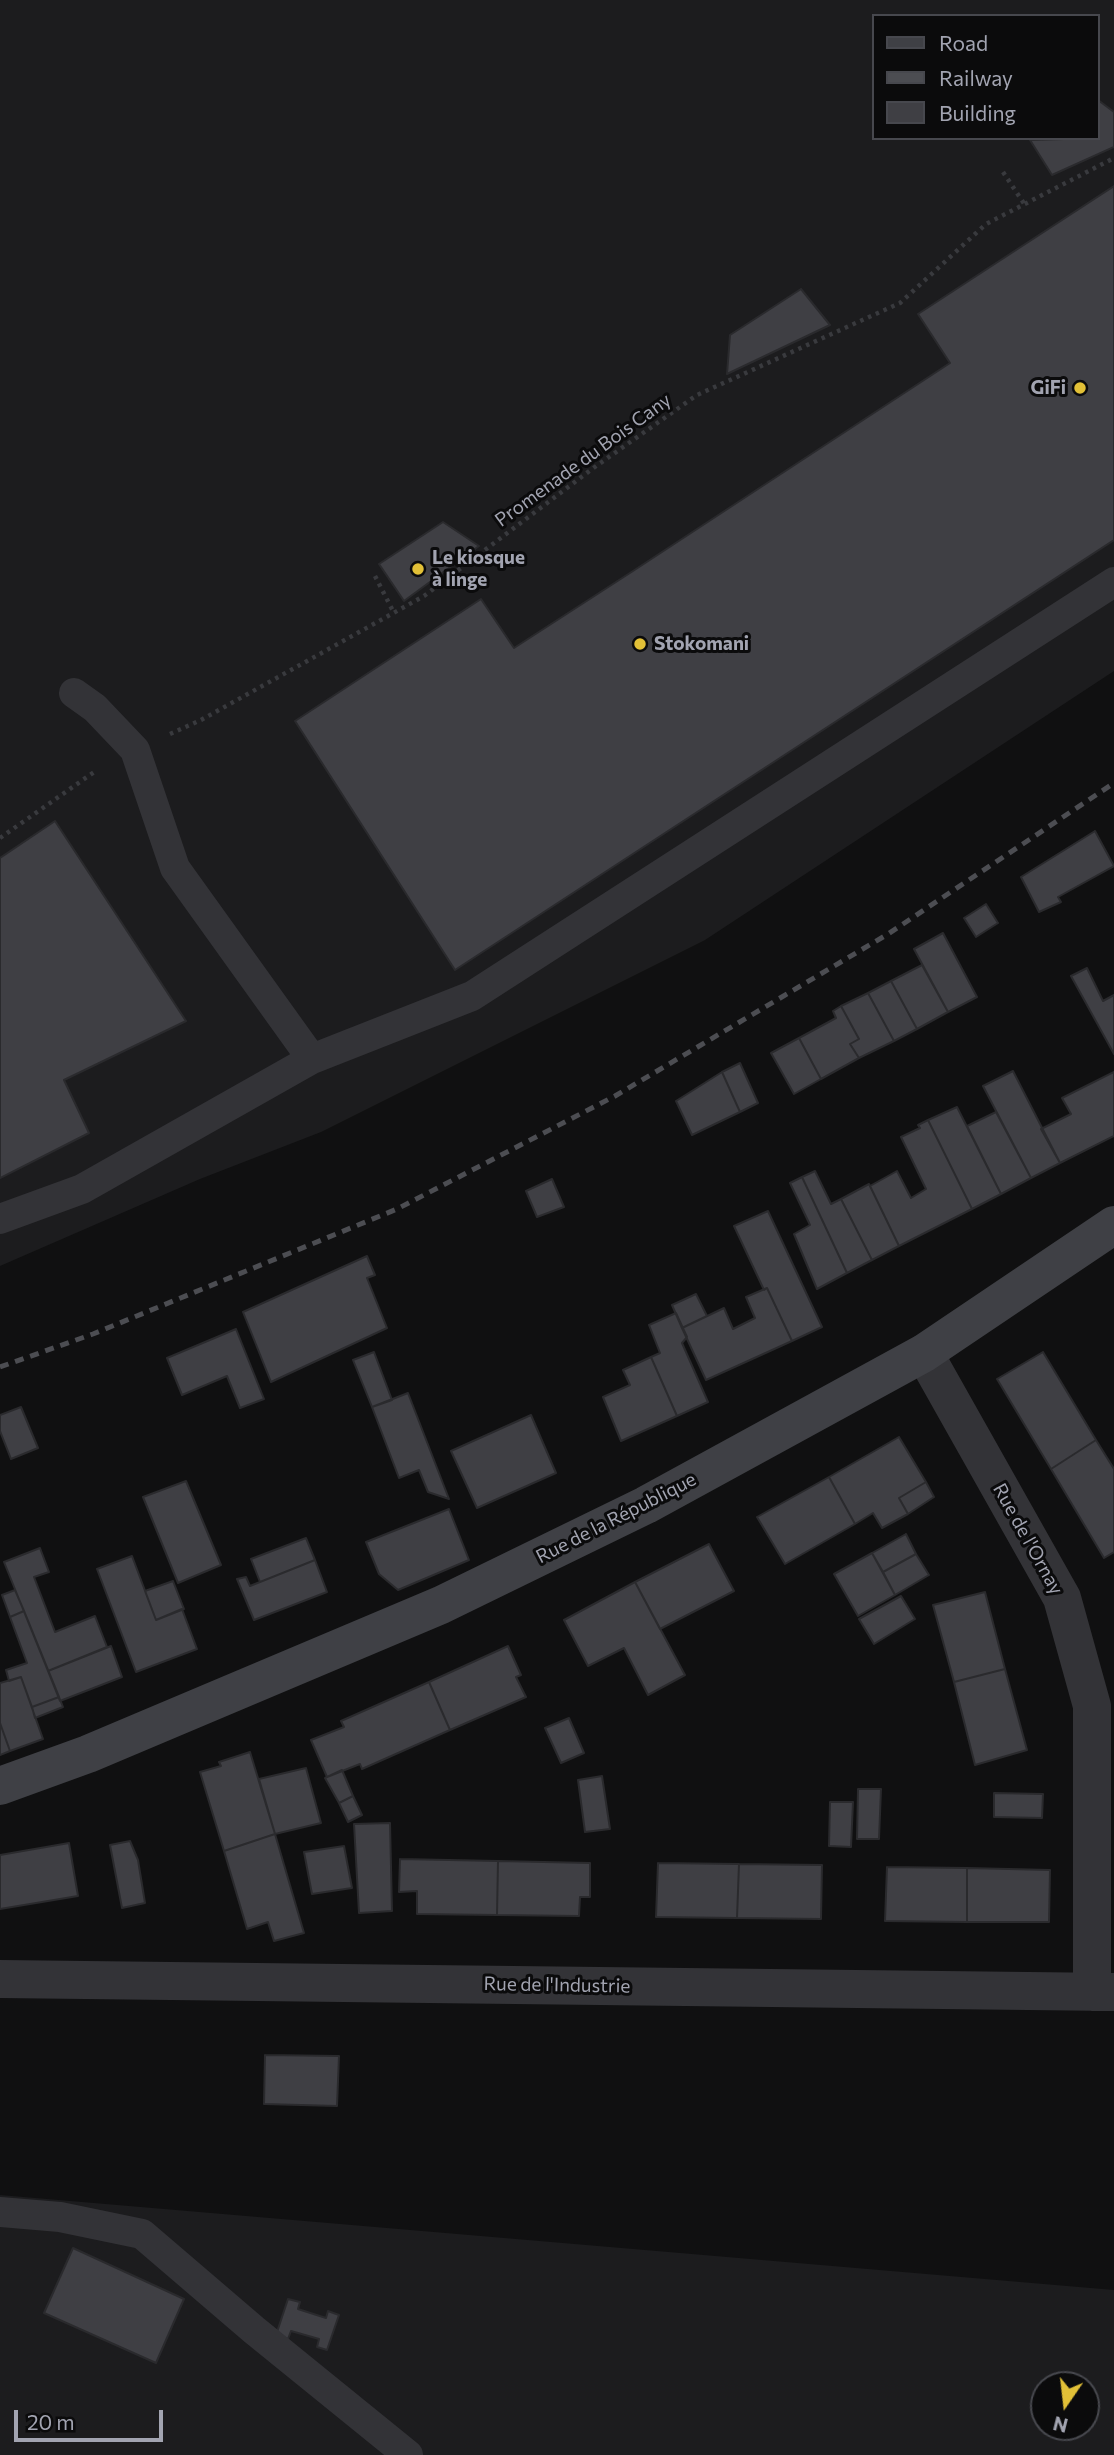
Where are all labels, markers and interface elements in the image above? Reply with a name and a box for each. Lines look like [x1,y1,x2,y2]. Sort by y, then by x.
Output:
legend [872,14,1100,140]
text: Road [939,30,988,55]
text: Railway [939,65,1013,90]
text: Building [939,100,1016,125]
place label: GiFi [1031,377,1066,399]
marker: GiFi [1072,380,1088,396]
street label: Promenade du Bois Cany [491,388,675,532]
place label: Le kiosque à linge [432,547,525,591]
marker: Le kiosque à linge [410,561,426,577]
place label: Stokomani [654,633,749,655]
marker: Stokomani [632,636,648,652]
street label: Rue de la République [532,1468,700,1568]
street label: Rue de l'Ornay [988,1479,1068,1599]
street label: Rue de l'Industrie [483,1972,631,1998]
north arrow [1030,2371,1100,2441]
scale bar [18,2396,166,2440]
text: 20 m [27,2409,75,2434]
text: N [1051,2412,1070,2438]

